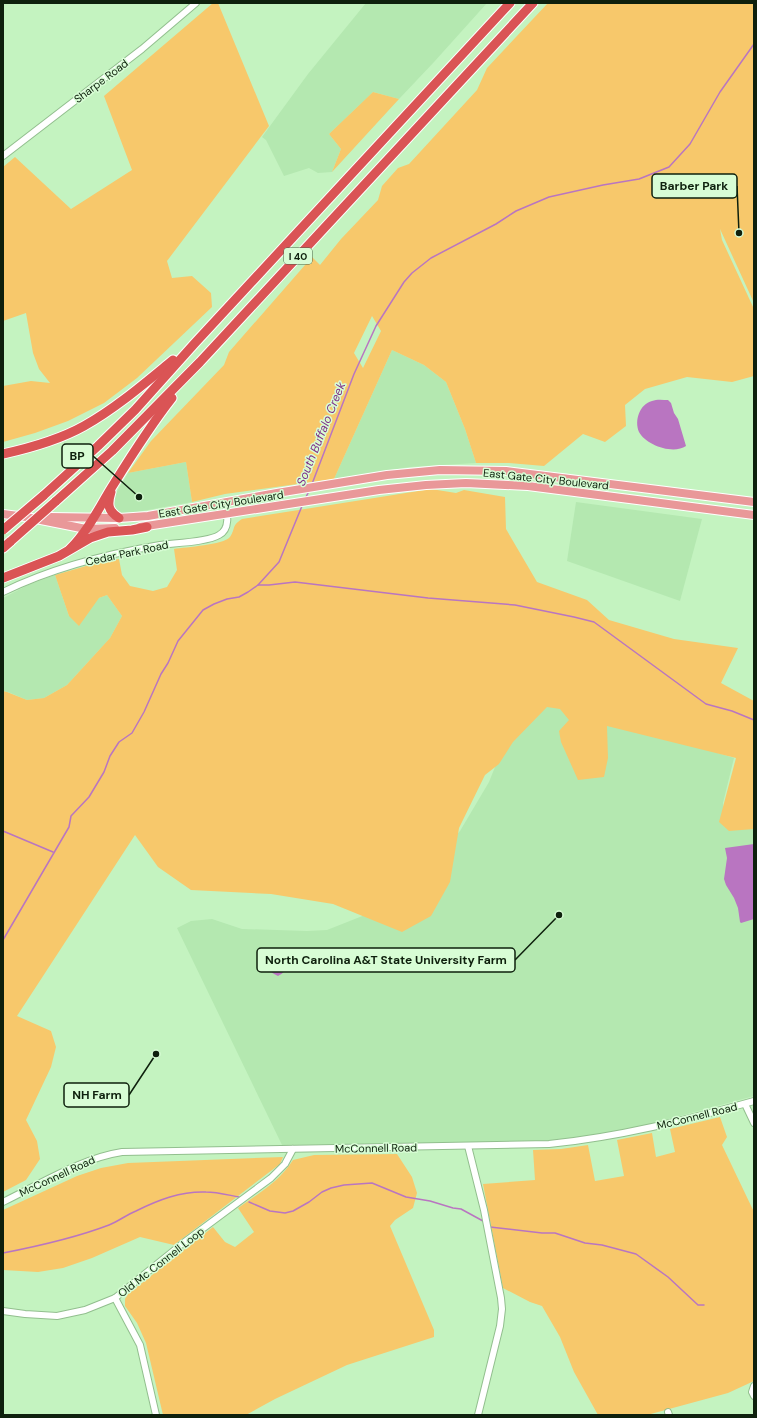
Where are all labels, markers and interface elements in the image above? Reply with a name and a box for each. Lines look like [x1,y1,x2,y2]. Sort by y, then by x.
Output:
street label: Sharpe Road [71,56,131,106]
callout: Barber Park [652,174,737,198]
text: Barber Park [660,178,728,194]
road number: I 40 [284,248,312,264]
water label: South Buffalo Creek [293,379,349,488]
callout: BP [62,444,93,468]
text: BP [69,448,85,464]
street label: East Gate City Boulevard [482,465,610,493]
street label: East Gate City Boulevard [158,487,285,521]
street label: Cedar Park Road [84,537,170,569]
callout: North Carolina A&T State University Farm [257,948,515,972]
text: North Carolina A&T State University Farm [265,952,507,968]
callout: NH Farm [64,1083,129,1107]
text: NH Farm [72,1087,122,1103]
street label: McConnell Road [655,1099,739,1133]
street label: McConnell Road [335,1140,417,1156]
street label: McConnell Road [17,1152,97,1200]
street label: Old Mc Connell Loop [115,1224,207,1300]

